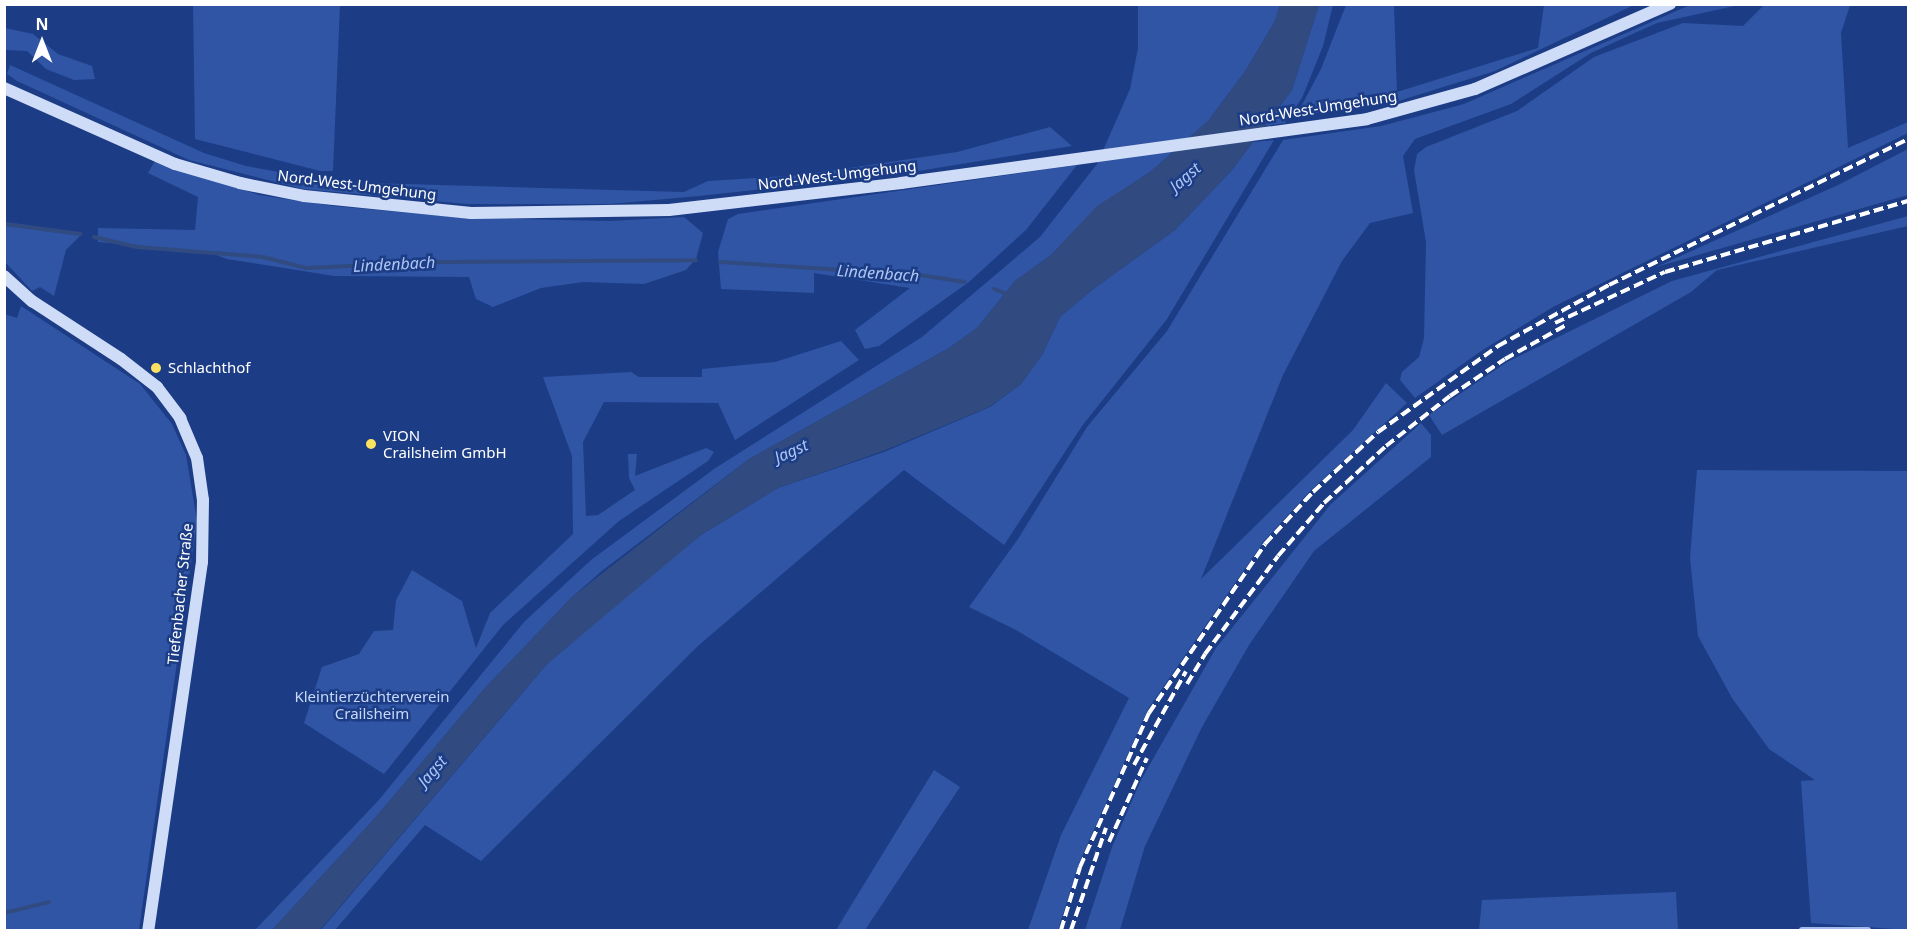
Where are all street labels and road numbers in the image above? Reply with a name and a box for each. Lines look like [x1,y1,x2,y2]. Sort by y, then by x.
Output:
street label: Nord-West-Umgehung [1238,87,1398,129]
street label: Nord-West-Umgehung [757,156,917,194]
street label: Nord-West-Umgehung [277,166,437,204]
street label: Tiefenbacher Straße [164,522,196,666]

